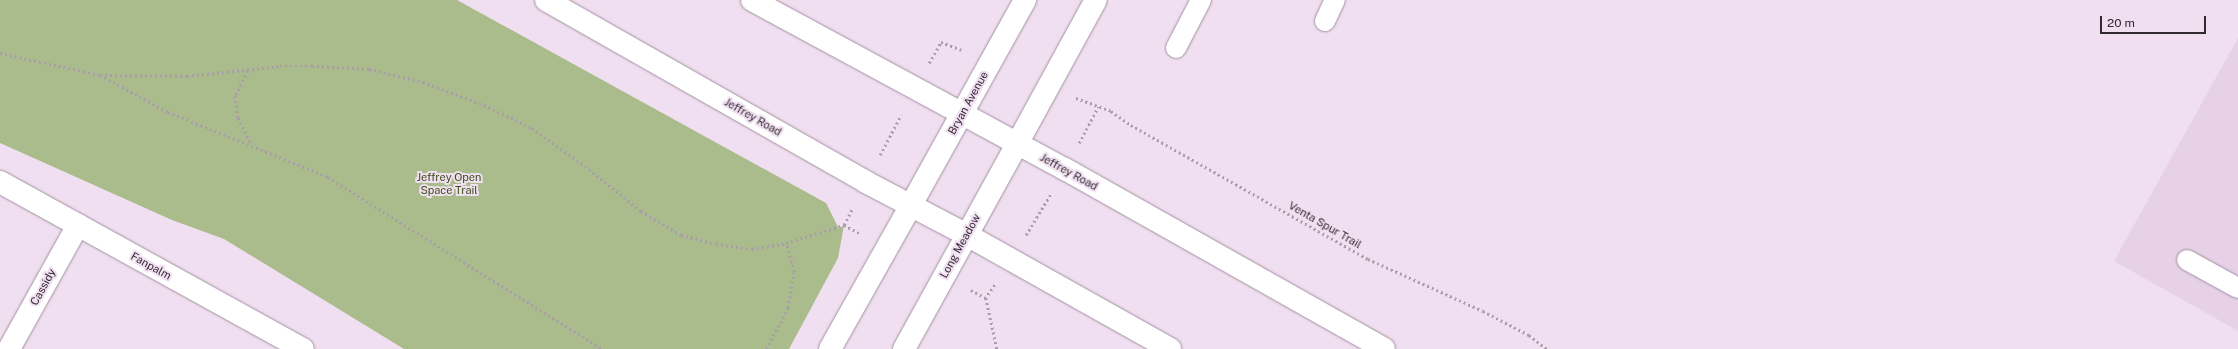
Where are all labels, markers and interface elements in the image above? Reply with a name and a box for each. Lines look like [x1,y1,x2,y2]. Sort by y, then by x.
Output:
scale bar [2102,8,2208,34]
text: 20 m [2107,16,2135,30]
street label: Bryan Avenue [945,69,991,137]
street label: Jeffrey Road [722,95,784,139]
street label: Jeffrey Road [1038,151,1100,193]
park label: Jeffrey Open Space Trail [417,171,481,197]
street label: Venta Spur Trail [1286,199,1364,251]
street label: Long Meadow [937,212,983,280]
street label: Fanpalm [128,250,174,282]
street label: Cassidy [28,266,58,308]

